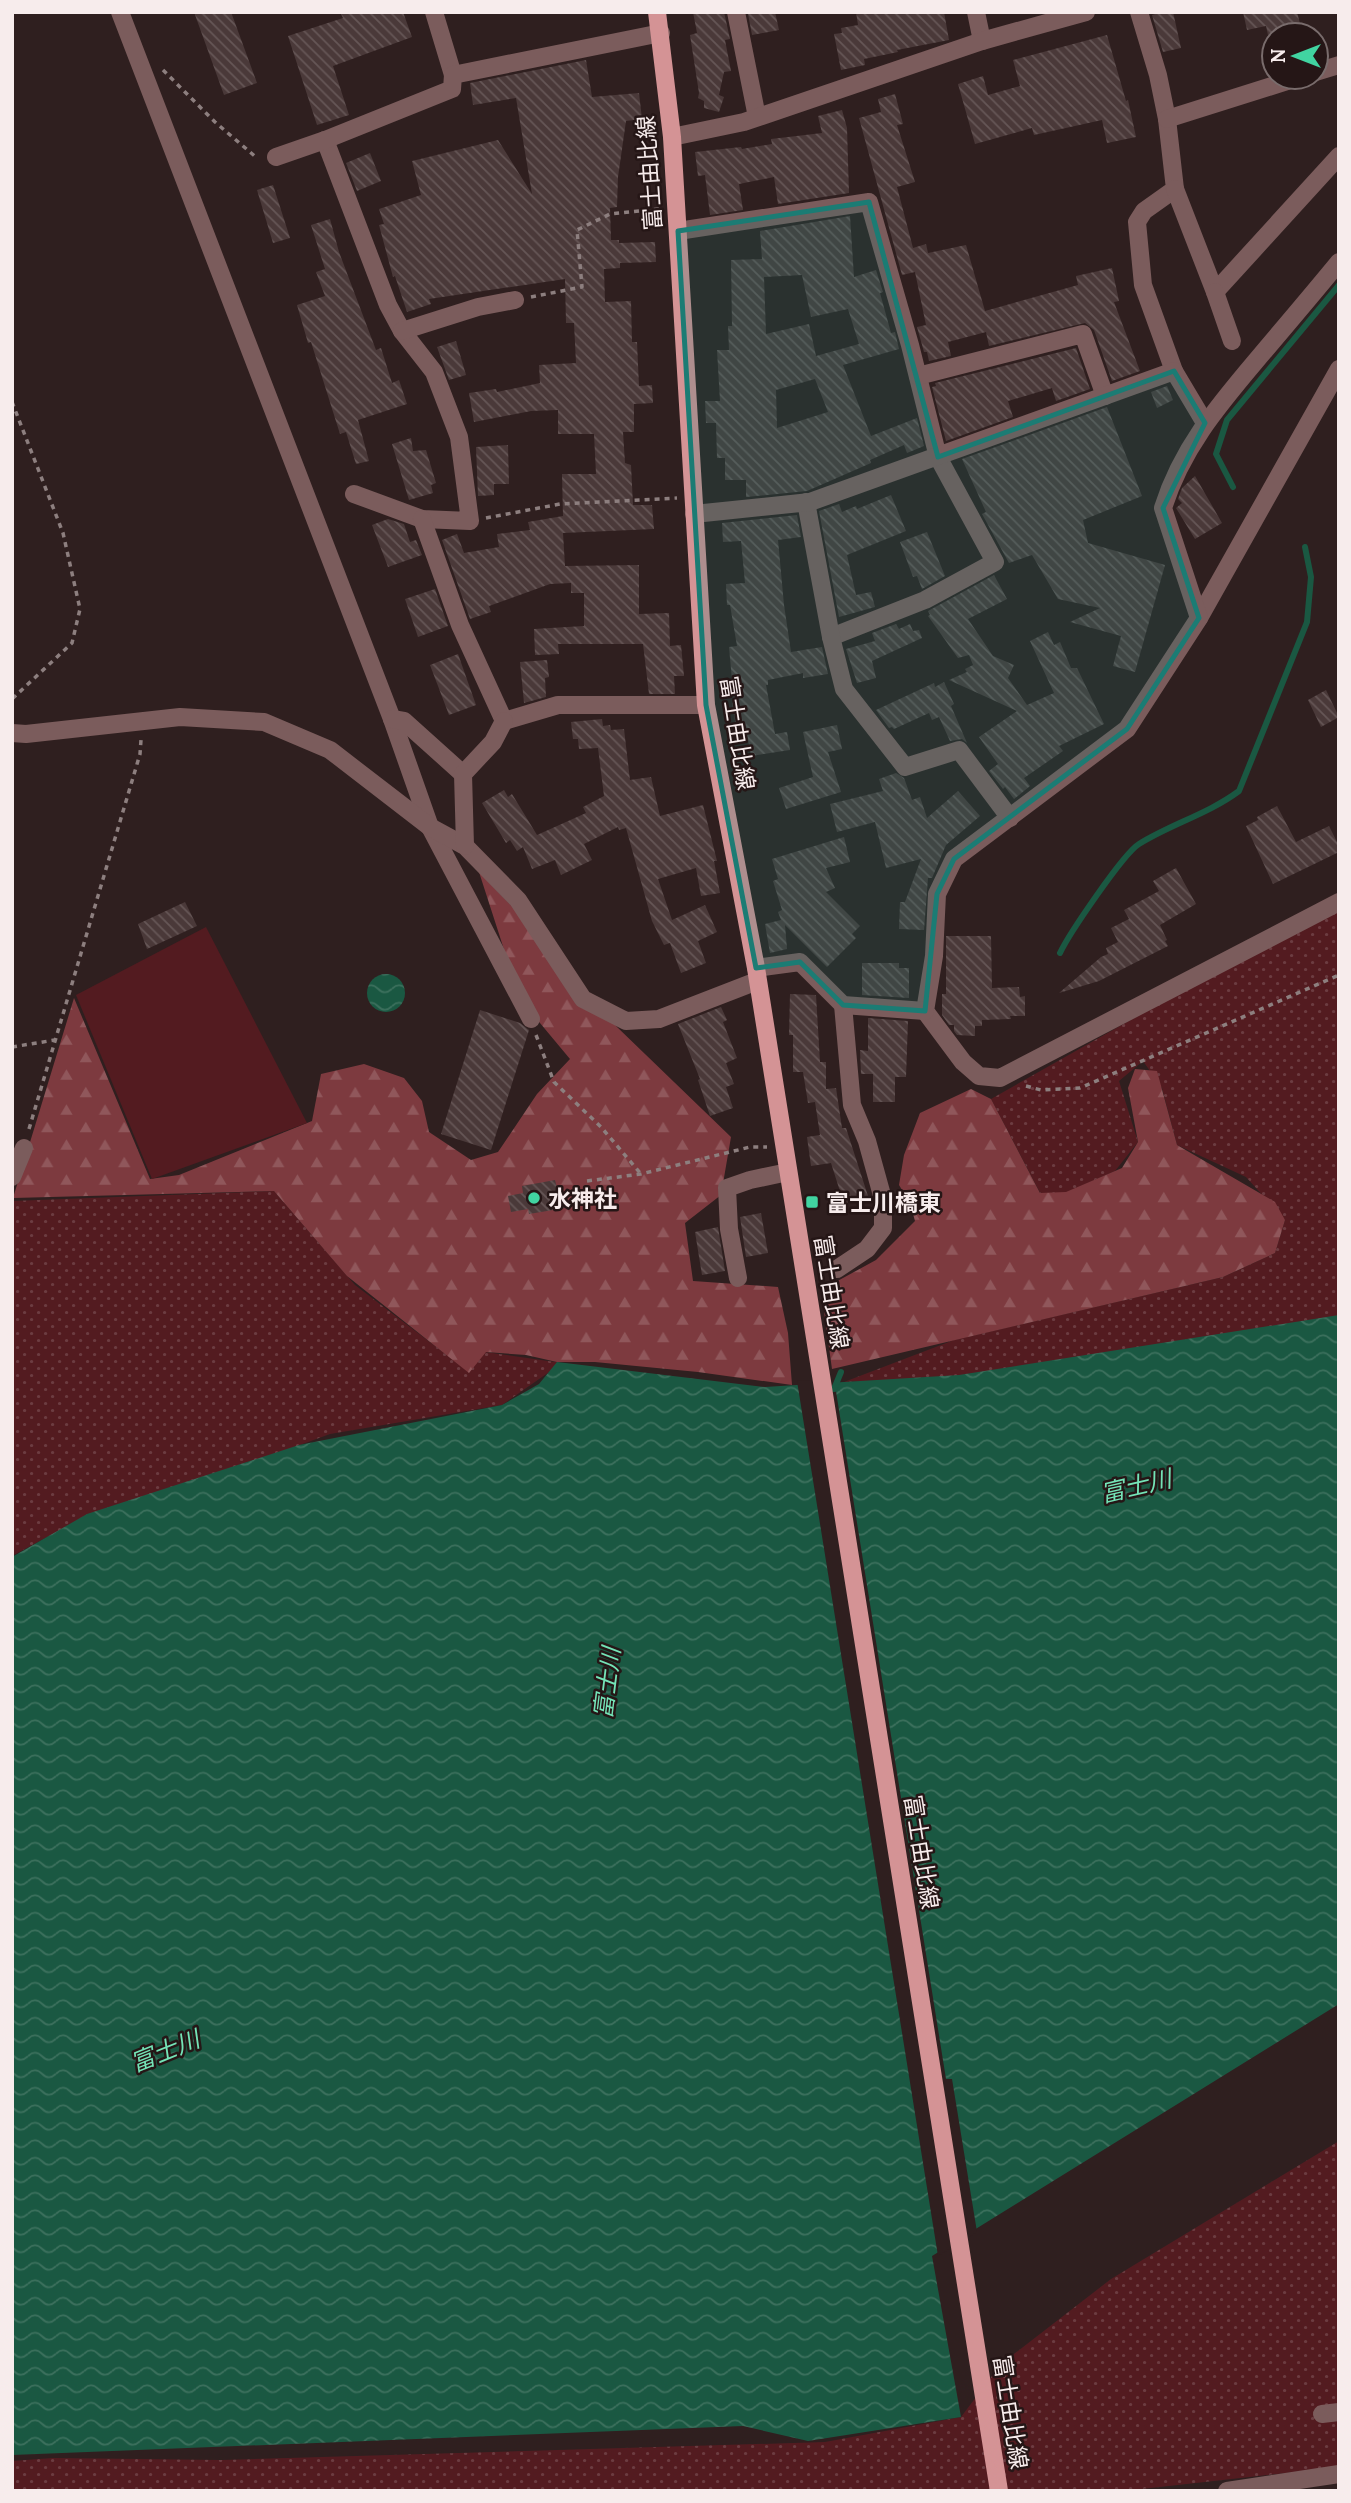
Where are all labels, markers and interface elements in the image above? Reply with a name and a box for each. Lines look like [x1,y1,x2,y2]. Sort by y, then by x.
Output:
north arrow [1260,21,1330,91]
text: N [1266,48,1290,63]
street label: 富士由比線 [631,115,667,231]
street label: 富士由比線 [715,674,761,792]
place label: 水神社 [548,1184,617,1213]
place label: 富士川橋東 [826,1188,941,1217]
marker: 水神社 [526,1190,542,1206]
marker: 富士川橋東 [804,1194,820,1210]
street label: 富士由比線 [809,1233,855,1351]
water label: 富士川 [1097,1462,1177,1509]
water label: 富士川 [587,1642,627,1721]
street label: 富士由比線 [899,1793,945,1911]
water label: 富士川 [126,2022,207,2079]
street label: 富士由比線 [988,2353,1034,2471]

